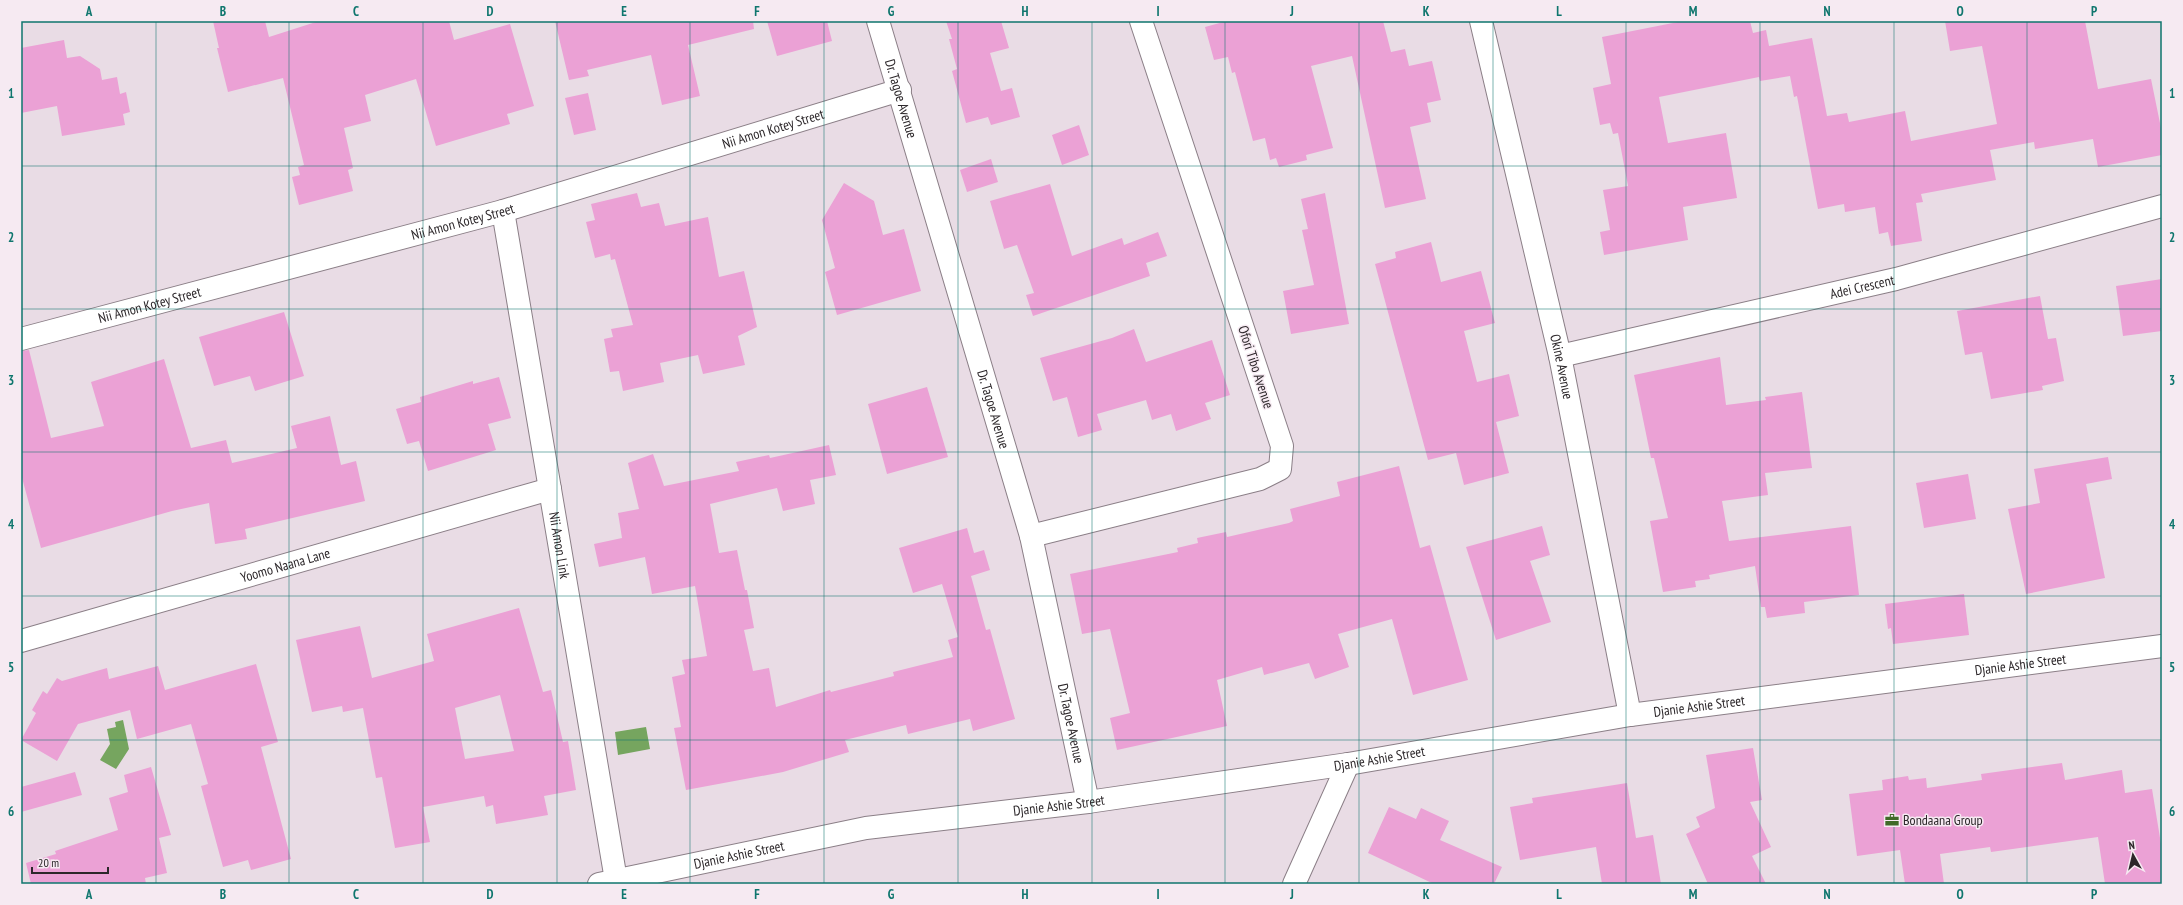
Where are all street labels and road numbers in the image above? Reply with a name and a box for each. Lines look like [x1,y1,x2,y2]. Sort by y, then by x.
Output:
street label: Dr. Tagoe Avenue [881,57,921,140]
street label: Nii Amon Kotey Street [720,105,826,153]
street label: Nii Amon Kotey Street [409,199,516,244]
street label: Adei Crescent [1828,271,1896,303]
street label: Nii Amon Kotey Street [96,283,203,327]
street label: Ofori Tibo Avenue [1234,323,1278,411]
street label: Okine Avenue [1546,332,1577,401]
street label: Dr. Tagoe Avenue [973,368,1014,451]
street label: Nii Amon Link [545,510,574,581]
street label: Yoomo Naana Lane [238,544,332,586]
street label: Djanie Ashie Street [1974,650,2067,679]
street label: Dr. Tagoe Avenue [1054,682,1089,765]
street label: Djanie Ashie Street [1652,691,1746,721]
street label: Djanie Ashie Street [1333,742,1426,775]
street label: Djanie Ashie Street [1012,791,1106,820]
street label: Djanie Ashie Street [692,836,786,873]

